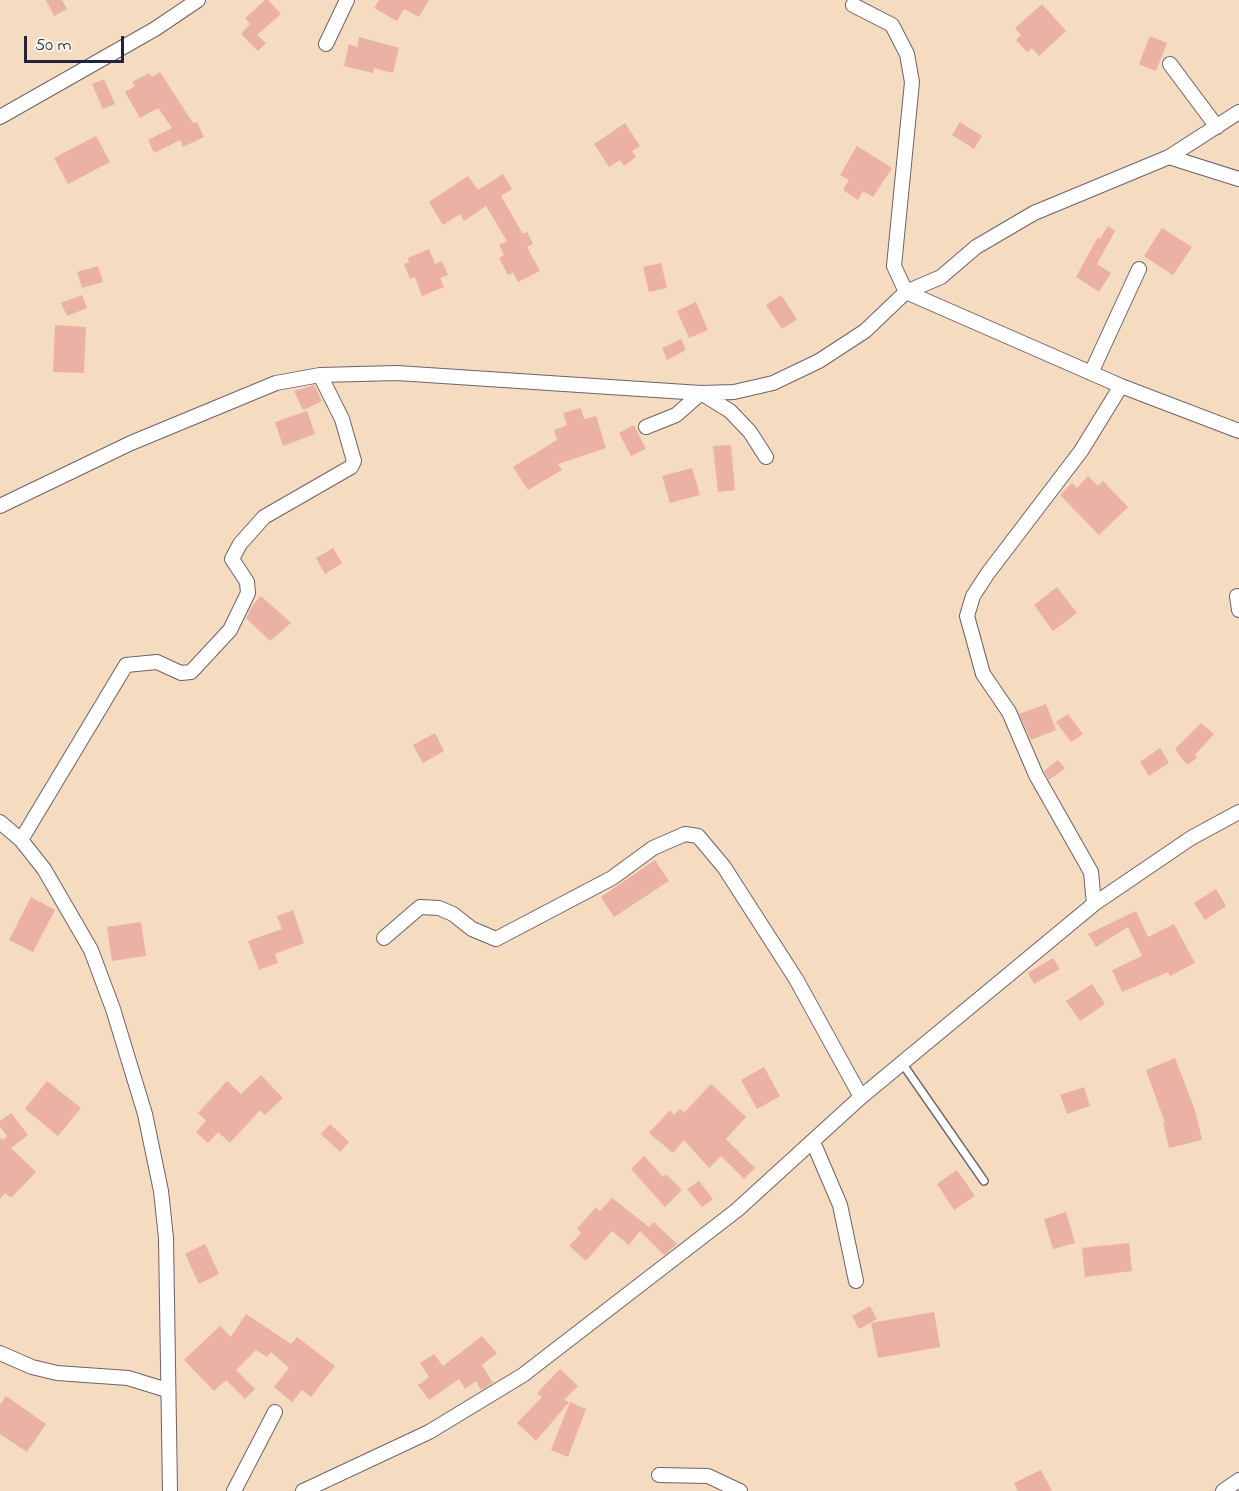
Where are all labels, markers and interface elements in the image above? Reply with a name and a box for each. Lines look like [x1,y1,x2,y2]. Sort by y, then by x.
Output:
scale bar [27,24,128,62]
text: 50 m [35,33,72,59]

